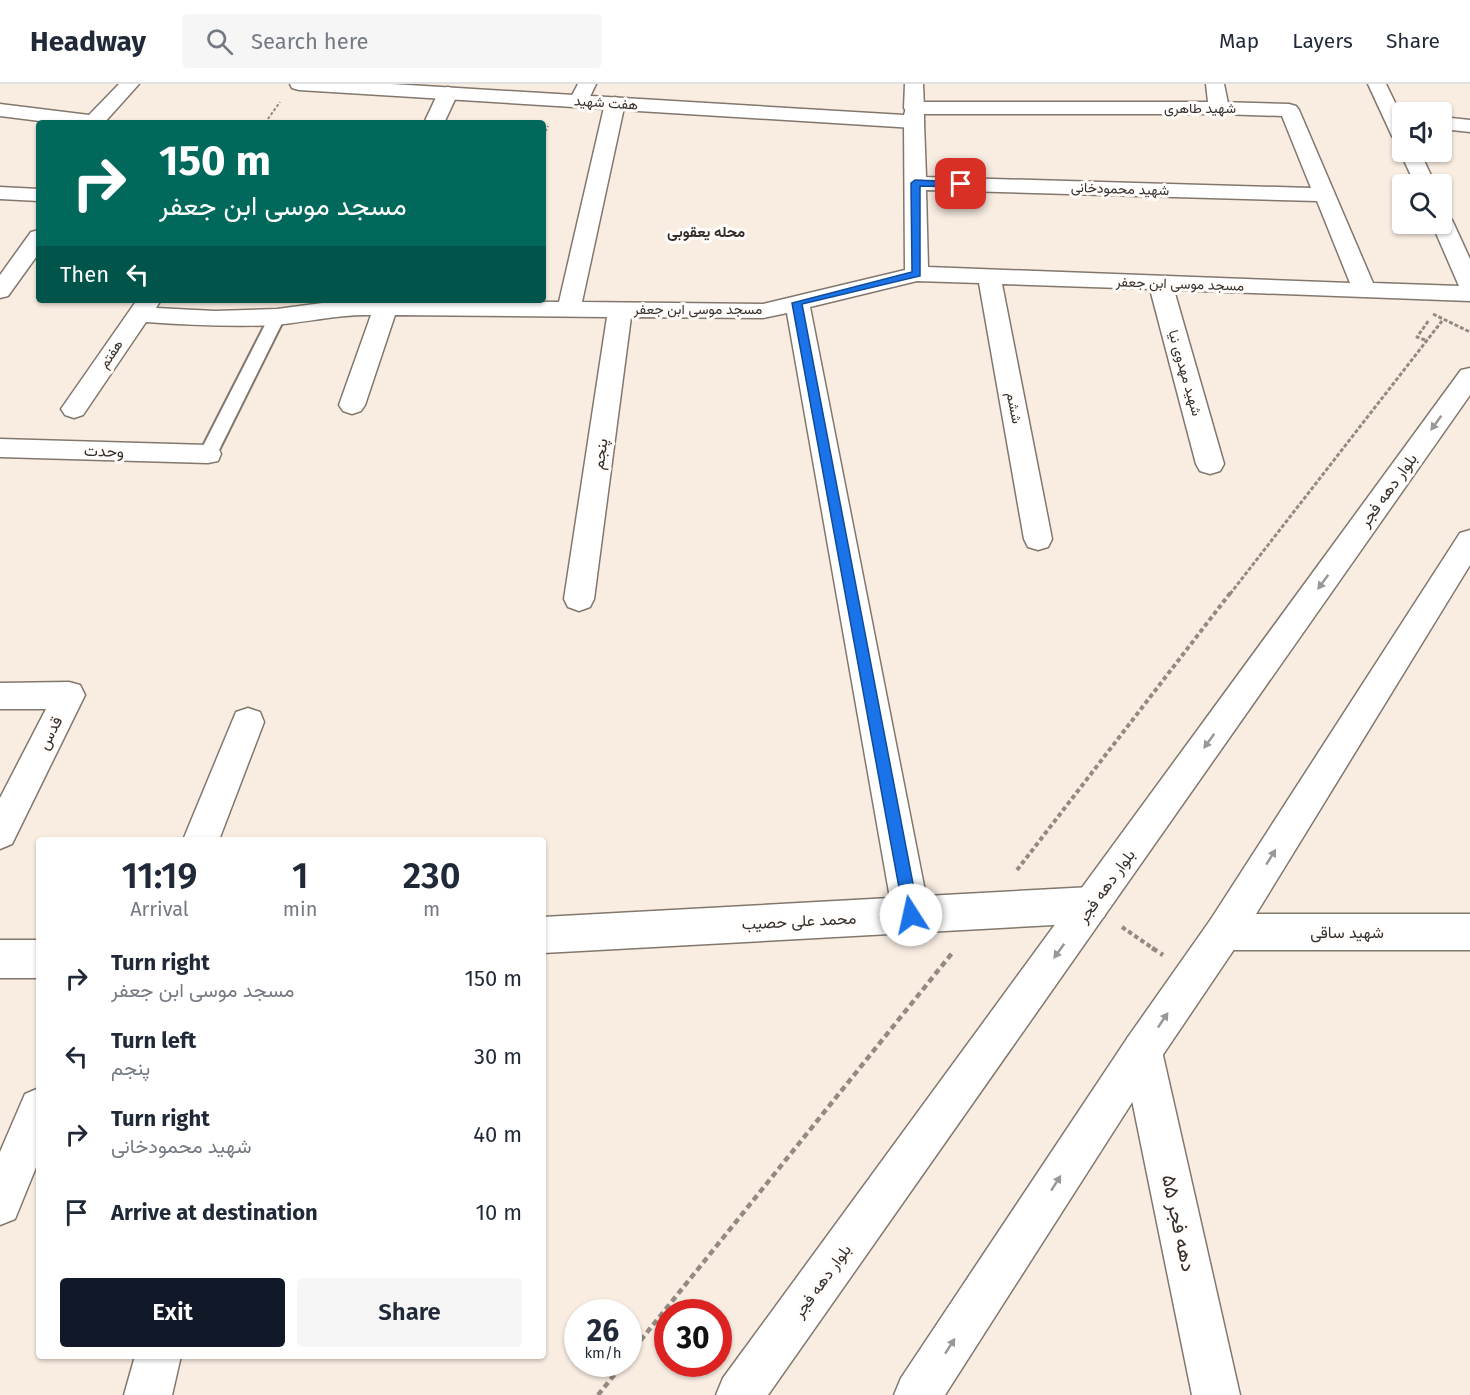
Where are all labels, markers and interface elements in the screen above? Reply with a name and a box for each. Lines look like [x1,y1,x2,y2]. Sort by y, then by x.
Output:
search box [182,14,602,68]
text: Headway [30,25,146,58]
icon: search [203,25,236,58]
text: Search here [251,28,369,55]
text: Map [1219,28,1259,54]
text: Layers [1292,28,1353,54]
text: Share [1386,28,1440,54]
street label: هفت شهید [574,92,639,114]
street label: شهید طاهری [1164,100,1236,117]
map controls [1392,102,1452,234]
button: sound [1392,102,1452,162]
text: 150 m [159,136,271,186]
icon: right [60,144,138,222]
pin [935,158,986,209]
icon: arrive [944,167,977,200]
button: search [1392,174,1452,234]
street label: شهید محمودخانی [1071,179,1169,199]
text: مسجد موسی ابن جعفر [159,190,407,222]
district label: محله یعقوبی [667,223,745,241]
icon: left [121,258,154,291]
text: Then [60,261,109,288]
street label: مسجد موسی ابن جعفر [1115,273,1244,295]
street label: مسجد موسی ابن جعفر [633,301,762,318]
street label: شهید مهدوی نیا [1165,328,1205,418]
street label: هفتم [95,336,127,371]
street label: ششم [1003,391,1025,425]
one-way arrow [1430,415,1442,431]
street label: پنجم [588,437,614,471]
street label: وحدت [83,441,124,462]
street label: بلوار دهه فجر [1354,450,1422,532]
one-way arrow [1317,575,1329,590]
street label: قدس [34,713,67,753]
one-way arrow [1203,732,1215,748]
street label: بلوار دهه فجر [1072,846,1140,928]
one-way arrow [1265,849,1276,865]
text: 11:19 [121,854,197,898]
text: 1 [292,854,308,898]
text: 230 [403,854,460,898]
position arrow [879,883,943,947]
text: Arrival [130,897,189,921]
text: min [283,897,317,921]
text: m [423,897,440,921]
street label: محمد علی حصیب [741,909,857,934]
street label: شهید ساقی [1310,923,1384,943]
one-way arrow [1053,942,1065,958]
text: Turn right [111,949,210,976]
icon: right [60,962,93,995]
text: 150 m [464,965,522,992]
text: مسجد موسی ابن جعفر [111,978,295,1002]
one-way arrow [1157,1012,1169,1028]
text: Turn left [111,1027,196,1054]
icon: left [60,1040,93,1073]
text: 30 m [474,1043,522,1070]
text: پنجم [111,1056,150,1080]
text: Turn right [111,1105,210,1132]
icon: right [60,1118,93,1151]
text: 40 m [473,1121,522,1148]
text: شهید محمودخانی [111,1134,251,1158]
street label: دهه فجر ۵۵ [1156,1172,1201,1274]
one-way arrow [1050,1175,1062,1191]
icon: arrive [60,1196,93,1229]
text: Arrive at destination [111,1199,318,1226]
text: 10 m [476,1199,522,1226]
street label: بلوار دهه فجر [788,1241,856,1323]
button: Exit [60,1278,285,1347]
button: Share [297,1278,522,1347]
speed limit sign: 30 [654,1299,732,1377]
text: 26 [587,1313,619,1349]
one-way arrow [944,1338,955,1354]
text: km/h [584,1344,622,1362]

